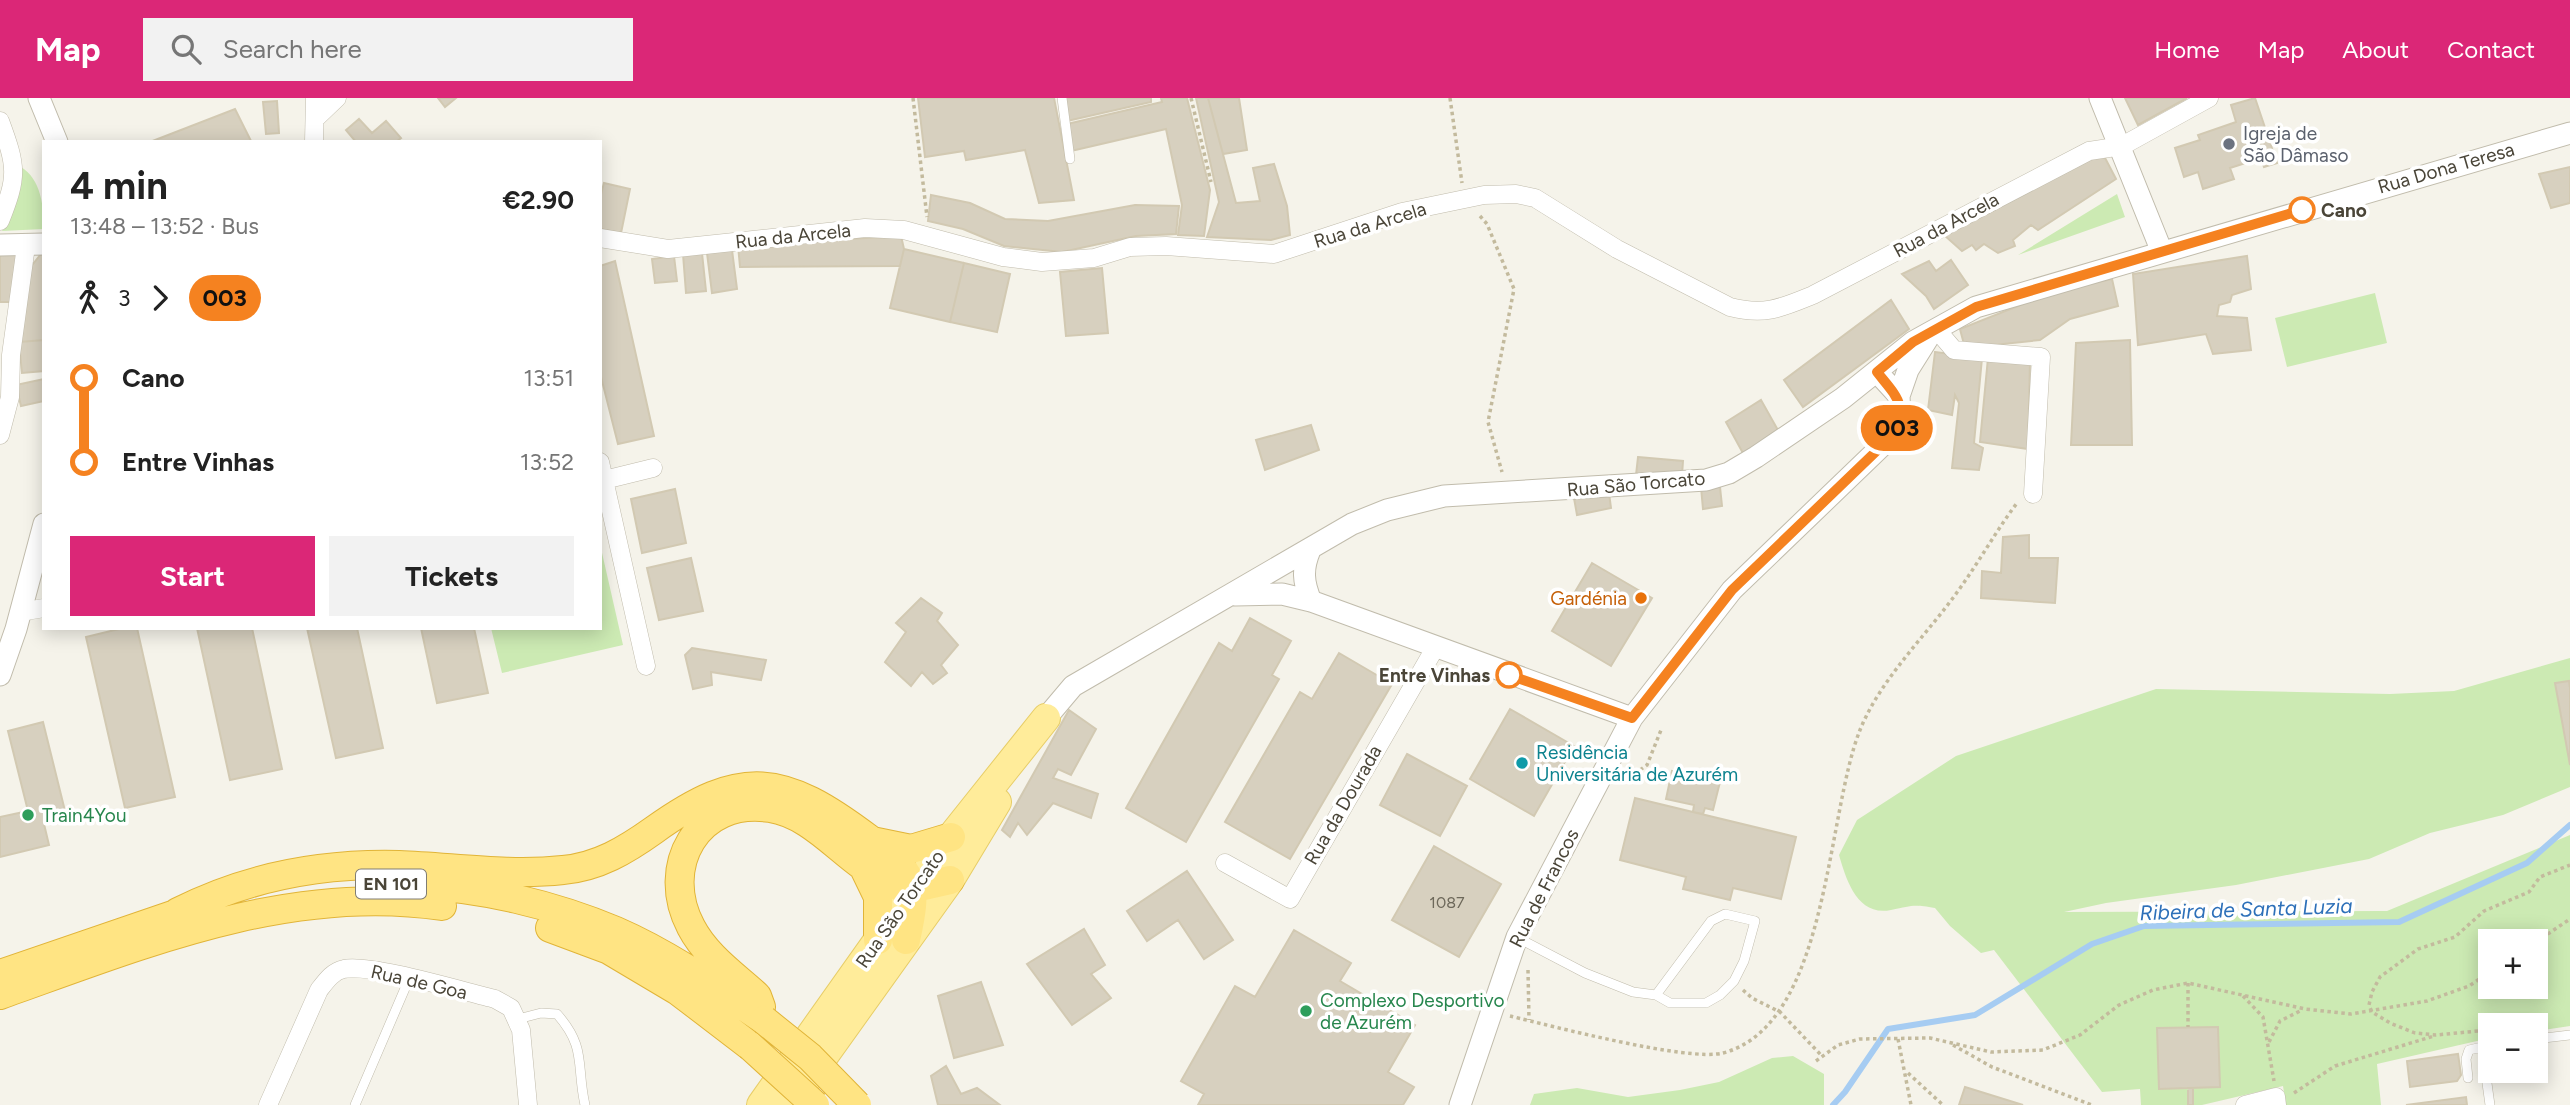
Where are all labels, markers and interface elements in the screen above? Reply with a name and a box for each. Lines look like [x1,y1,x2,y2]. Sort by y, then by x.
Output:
search box [143,18,633,81]
text: Map [35,30,101,69]
icon: search [167,30,205,68]
text: Search here [223,33,362,65]
text: Home [2154,35,2220,64]
text: Map [2258,35,2304,64]
text: About [2342,35,2409,64]
text: Contact [2447,35,2535,64]
place label: Igreja de São Dâmaso [2243,122,2349,167]
marker: Igreja de São Dâmaso [2221,136,2237,152]
street label: Rua Dona Teresa [2375,138,2517,198]
text: 4 min [70,163,168,209]
text: €2.90 [502,184,574,216]
street label: Rua da Arcela [1889,188,2003,262]
street label: Rua da Arcela [1311,197,1429,253]
marker: Cano [2289,197,2315,223]
place label: Cano [2321,199,2367,222]
text: 13:48 – 13:52 · Bus [70,212,259,240]
street label: Rua da Arcela [734,218,852,254]
icon: walk [70,279,108,317]
icon: forward [141,279,179,317]
text: 003 [203,283,247,312]
text: 3 [118,284,131,312]
text: Cano [122,362,185,394]
text: 13:51 [523,364,574,392]
line badge: 003 [1857,405,1937,451]
text: 003 [1875,413,1919,442]
text: Entre Vinhas [122,446,274,478]
text: 13:52 [520,448,574,476]
street label: Rua São Torcato [1566,466,1706,502]
button: Start [70,536,315,616]
button: Tickets [329,536,574,616]
place label: Gardénia [1550,587,1627,610]
marker: Gardénia [1633,590,1649,606]
marker: Entre Vinhas [1496,662,1522,688]
place label: Entre Vinhas [1379,664,1490,687]
street label: Rua da Dourada [1300,741,1386,869]
place label: Residência Universitária de Azurém [1536,741,1738,786]
marker: Residência Universitária de Azurém [1514,755,1530,771]
place label: Train4You [42,804,126,827]
marker: Train4You [20,807,36,823]
street label: Rua de Francos [1504,825,1584,951]
street label: Rua São Torcato [851,846,949,972]
road number: EN 101 [356,870,426,898]
house number: 1087 [1429,893,1465,912]
water label: Ribeira de Santa Luzia [2139,893,2353,925]
map controls [2478,929,2548,1083]
button: + [2478,929,2548,999]
street label: Rua de Goa [369,960,469,1004]
place label: Complexo Desportivo de Azurém [1320,989,1504,1034]
marker: Complexo Desportivo de Azurém [1298,1003,1314,1019]
button: − [2478,1013,2548,1083]

